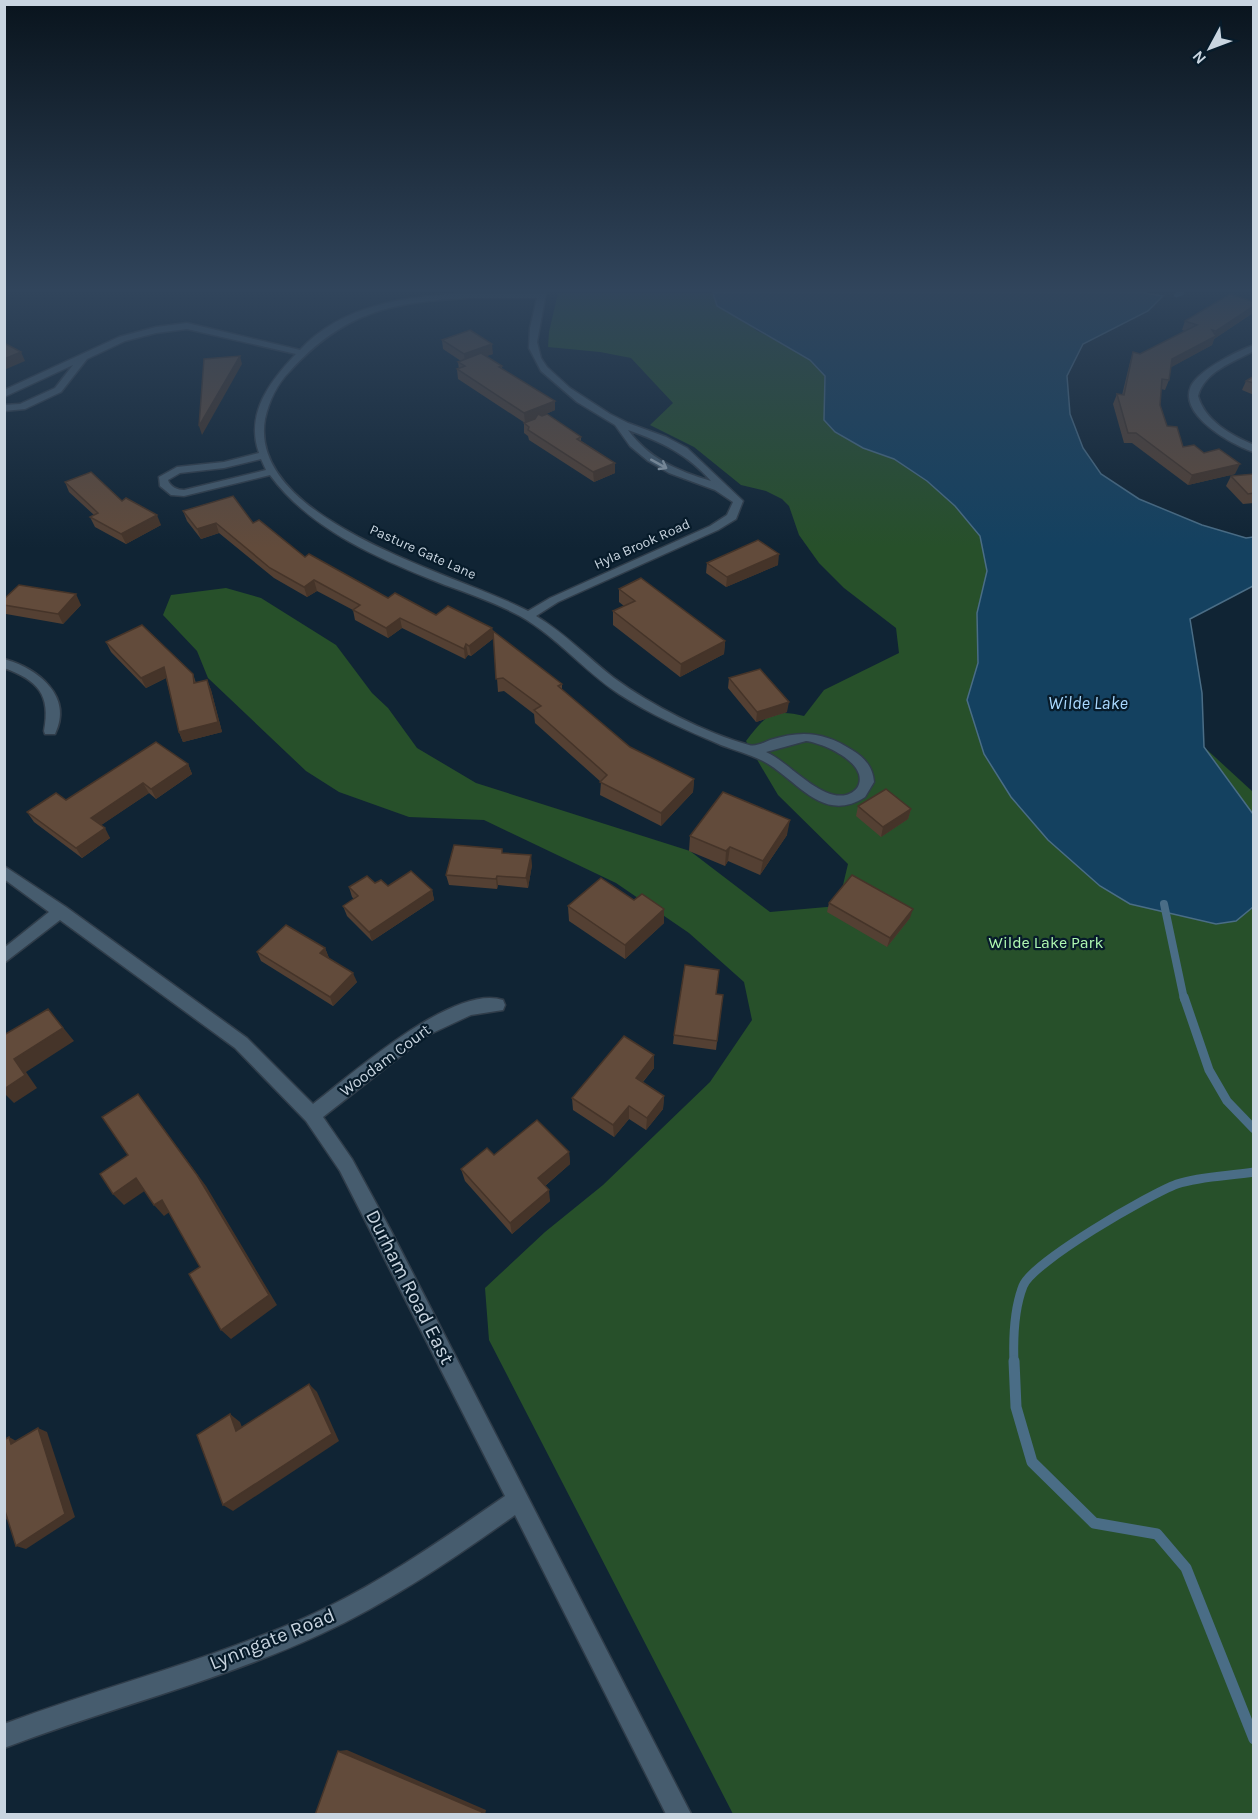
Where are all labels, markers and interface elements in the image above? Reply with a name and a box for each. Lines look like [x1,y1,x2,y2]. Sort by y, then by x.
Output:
north arrow [1180,18,1240,78]
text: N [1188,47,1210,68]
one-way arrow [650,458,667,470]
street label: Hyla Brook Road [591,515,693,573]
street label: Pasture Gate Lane [367,521,479,583]
water label: Wilde Lake [1048,692,1128,714]
park label: Wilde Lake Park [989,933,1103,952]
street label: Woodam Court [336,1020,434,1100]
street label: Durham Road East [361,1206,459,1368]
street label: Lynngate Road [206,1603,338,1675]

